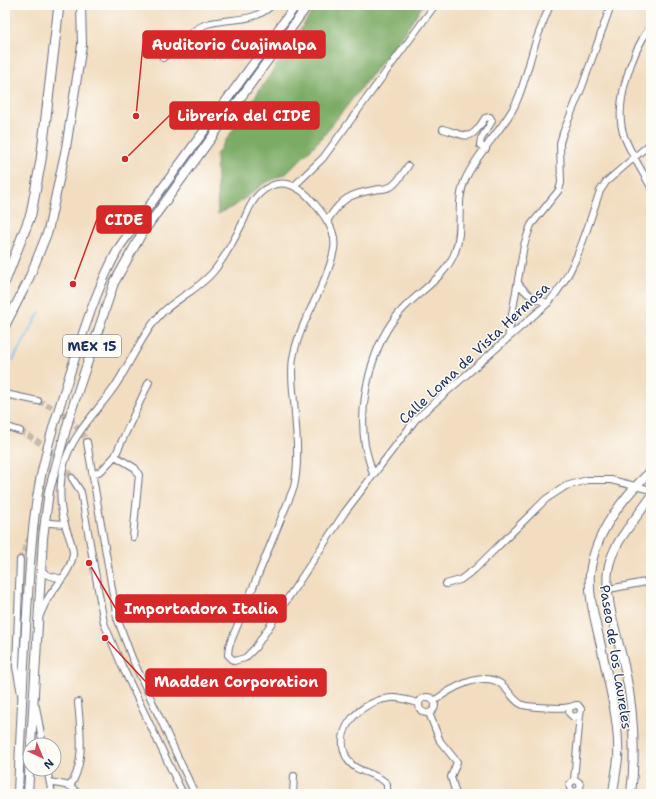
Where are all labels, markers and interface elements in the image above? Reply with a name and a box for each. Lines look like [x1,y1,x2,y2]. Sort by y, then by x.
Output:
callout: Auditorio Cuajimalpa [143,31,325,58]
text: Auditorio Cuajimalpa [151,35,317,55]
callout: Librería del CIDE [170,102,319,129]
text: Librería del CIDE [177,106,311,126]
callout: CIDE [97,206,151,233]
text: CIDE [105,210,143,230]
street label: Calle Loma de Vista Hermosa [395,278,553,428]
road number: MEX 15 [63,335,121,357]
street label: Paseo de los Laureles [596,584,636,730]
callout: Importadora Italia [116,595,286,622]
text: Importadora Italia [124,599,279,619]
callout: Madden Corporation [146,669,326,696]
text: Madden Corporation [154,672,318,692]
north arrow [22,737,62,777]
text: N [40,755,57,772]

